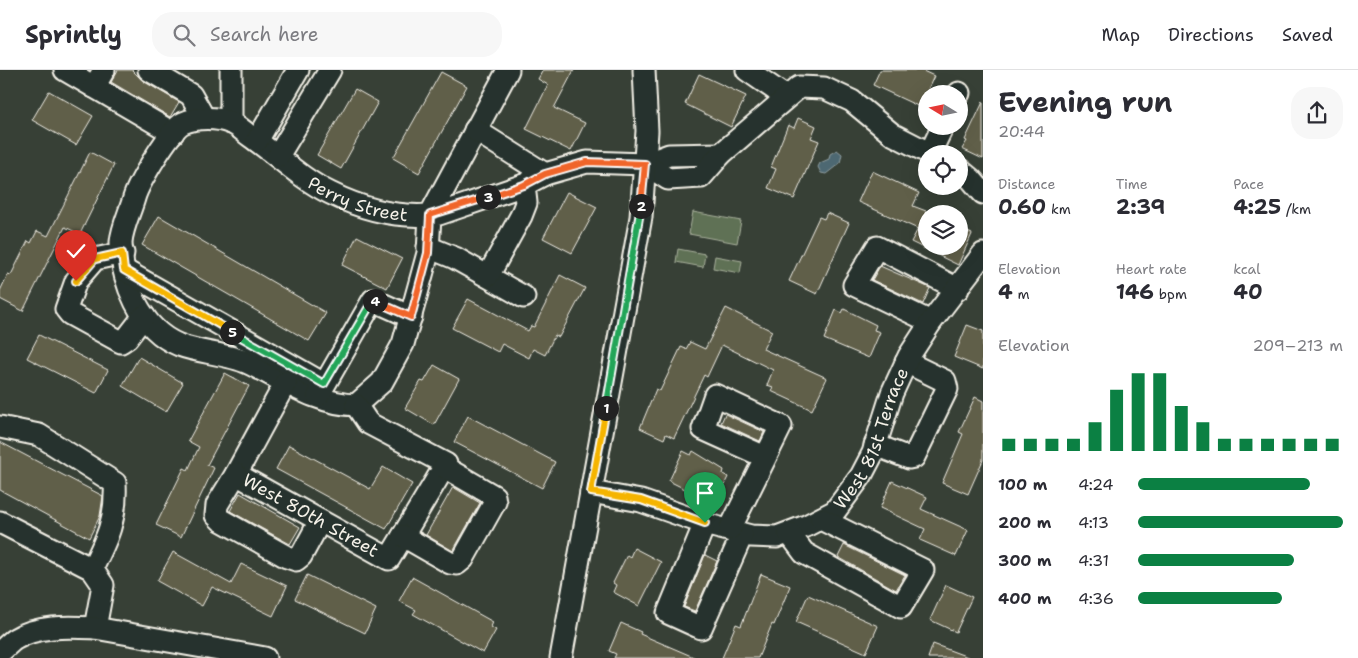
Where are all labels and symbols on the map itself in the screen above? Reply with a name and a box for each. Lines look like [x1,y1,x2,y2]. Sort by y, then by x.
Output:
north arrow [918,85,968,135]
street label: Perry Street [303,171,409,227]
pin: 3 [476,184,500,210]
pin: 2 [628,194,654,218]
pin [55,230,97,281]
pin: 4 [362,288,388,314]
pin: 5 [220,320,244,344]
street label: West 81st Terrace [828,364,914,514]
pin: 1 [594,396,618,420]
street label: West 80th Street [238,468,383,563]
pin [684,472,726,523]

